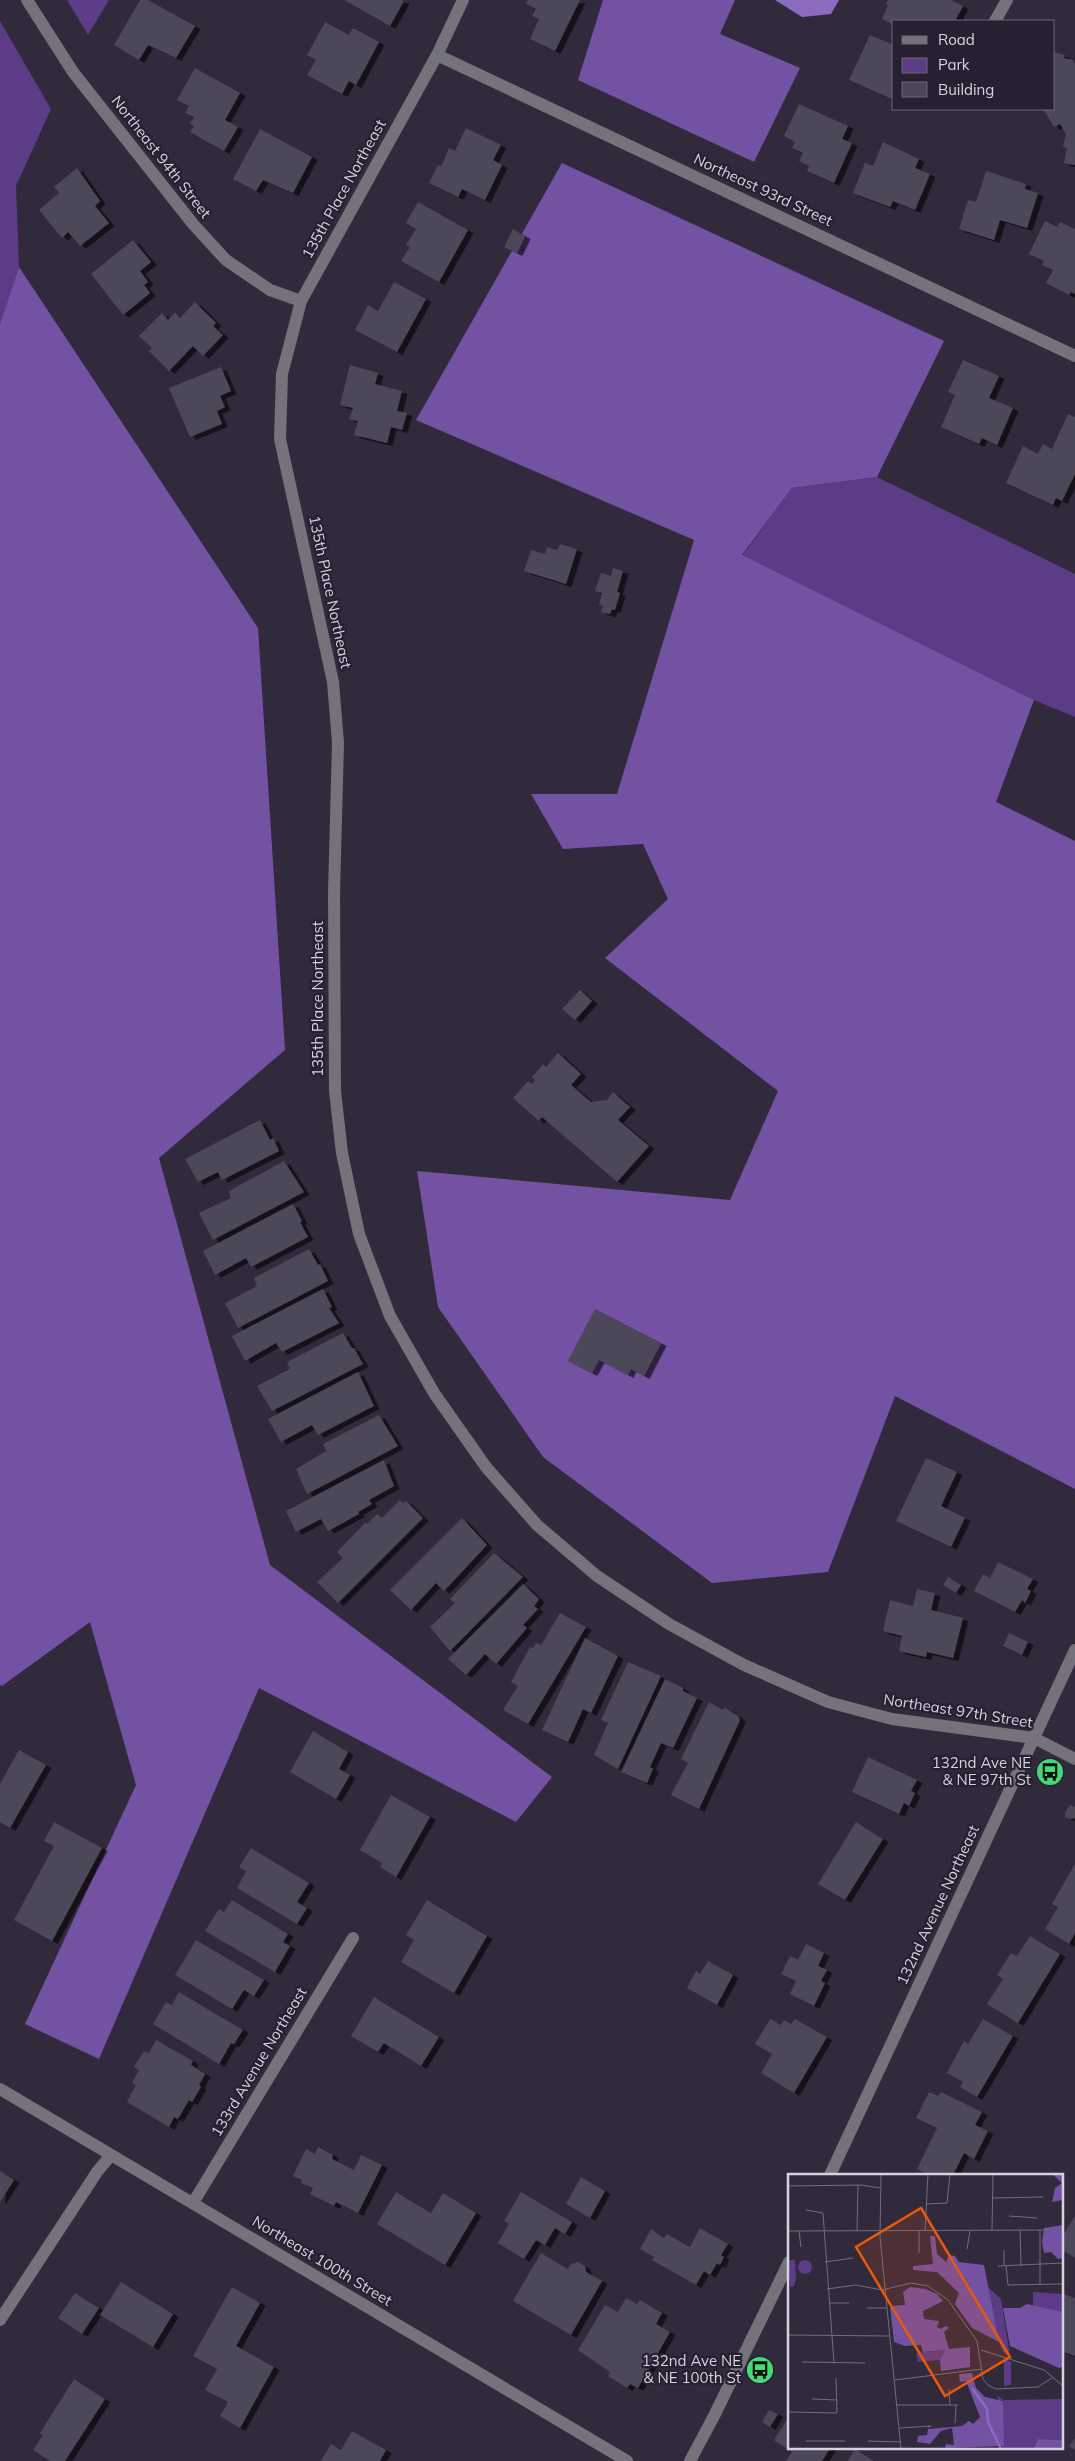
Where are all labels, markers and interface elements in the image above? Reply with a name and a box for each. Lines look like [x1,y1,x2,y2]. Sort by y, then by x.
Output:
legend [892,20,1055,110]
text: Road [938,30,975,49]
text: Park [938,55,970,74]
text: Building [938,80,994,99]
street label: Northeast 94th Street [107,91,215,222]
street label: 135th Place Northeast [297,116,390,262]
street label: Northeast 93rd Street [691,149,836,230]
street label: 135th Place Northeast [305,514,356,670]
street label: 135th Place Northeast [308,921,327,1077]
street label: Northeast 97th Street [882,1689,1034,1732]
place label: 132nd Ave NE & NE 97th St [932,1753,1031,1789]
bus stop icon: 132nd Ave NE & NE 97th St [1035,1757,1065,1787]
street label: 132nd Avenue Northeast [892,1822,983,1988]
street label: 133rd Avenue Northeast [206,1984,311,2140]
inset map [788,2174,1062,2448]
street label: Northeast 100th Street [249,2211,396,2310]
place label: 132nd Ave NE & NE 100th St [642,2351,741,2387]
bus stop icon: 132nd Ave NE & NE 100th St [745,2355,775,2385]

